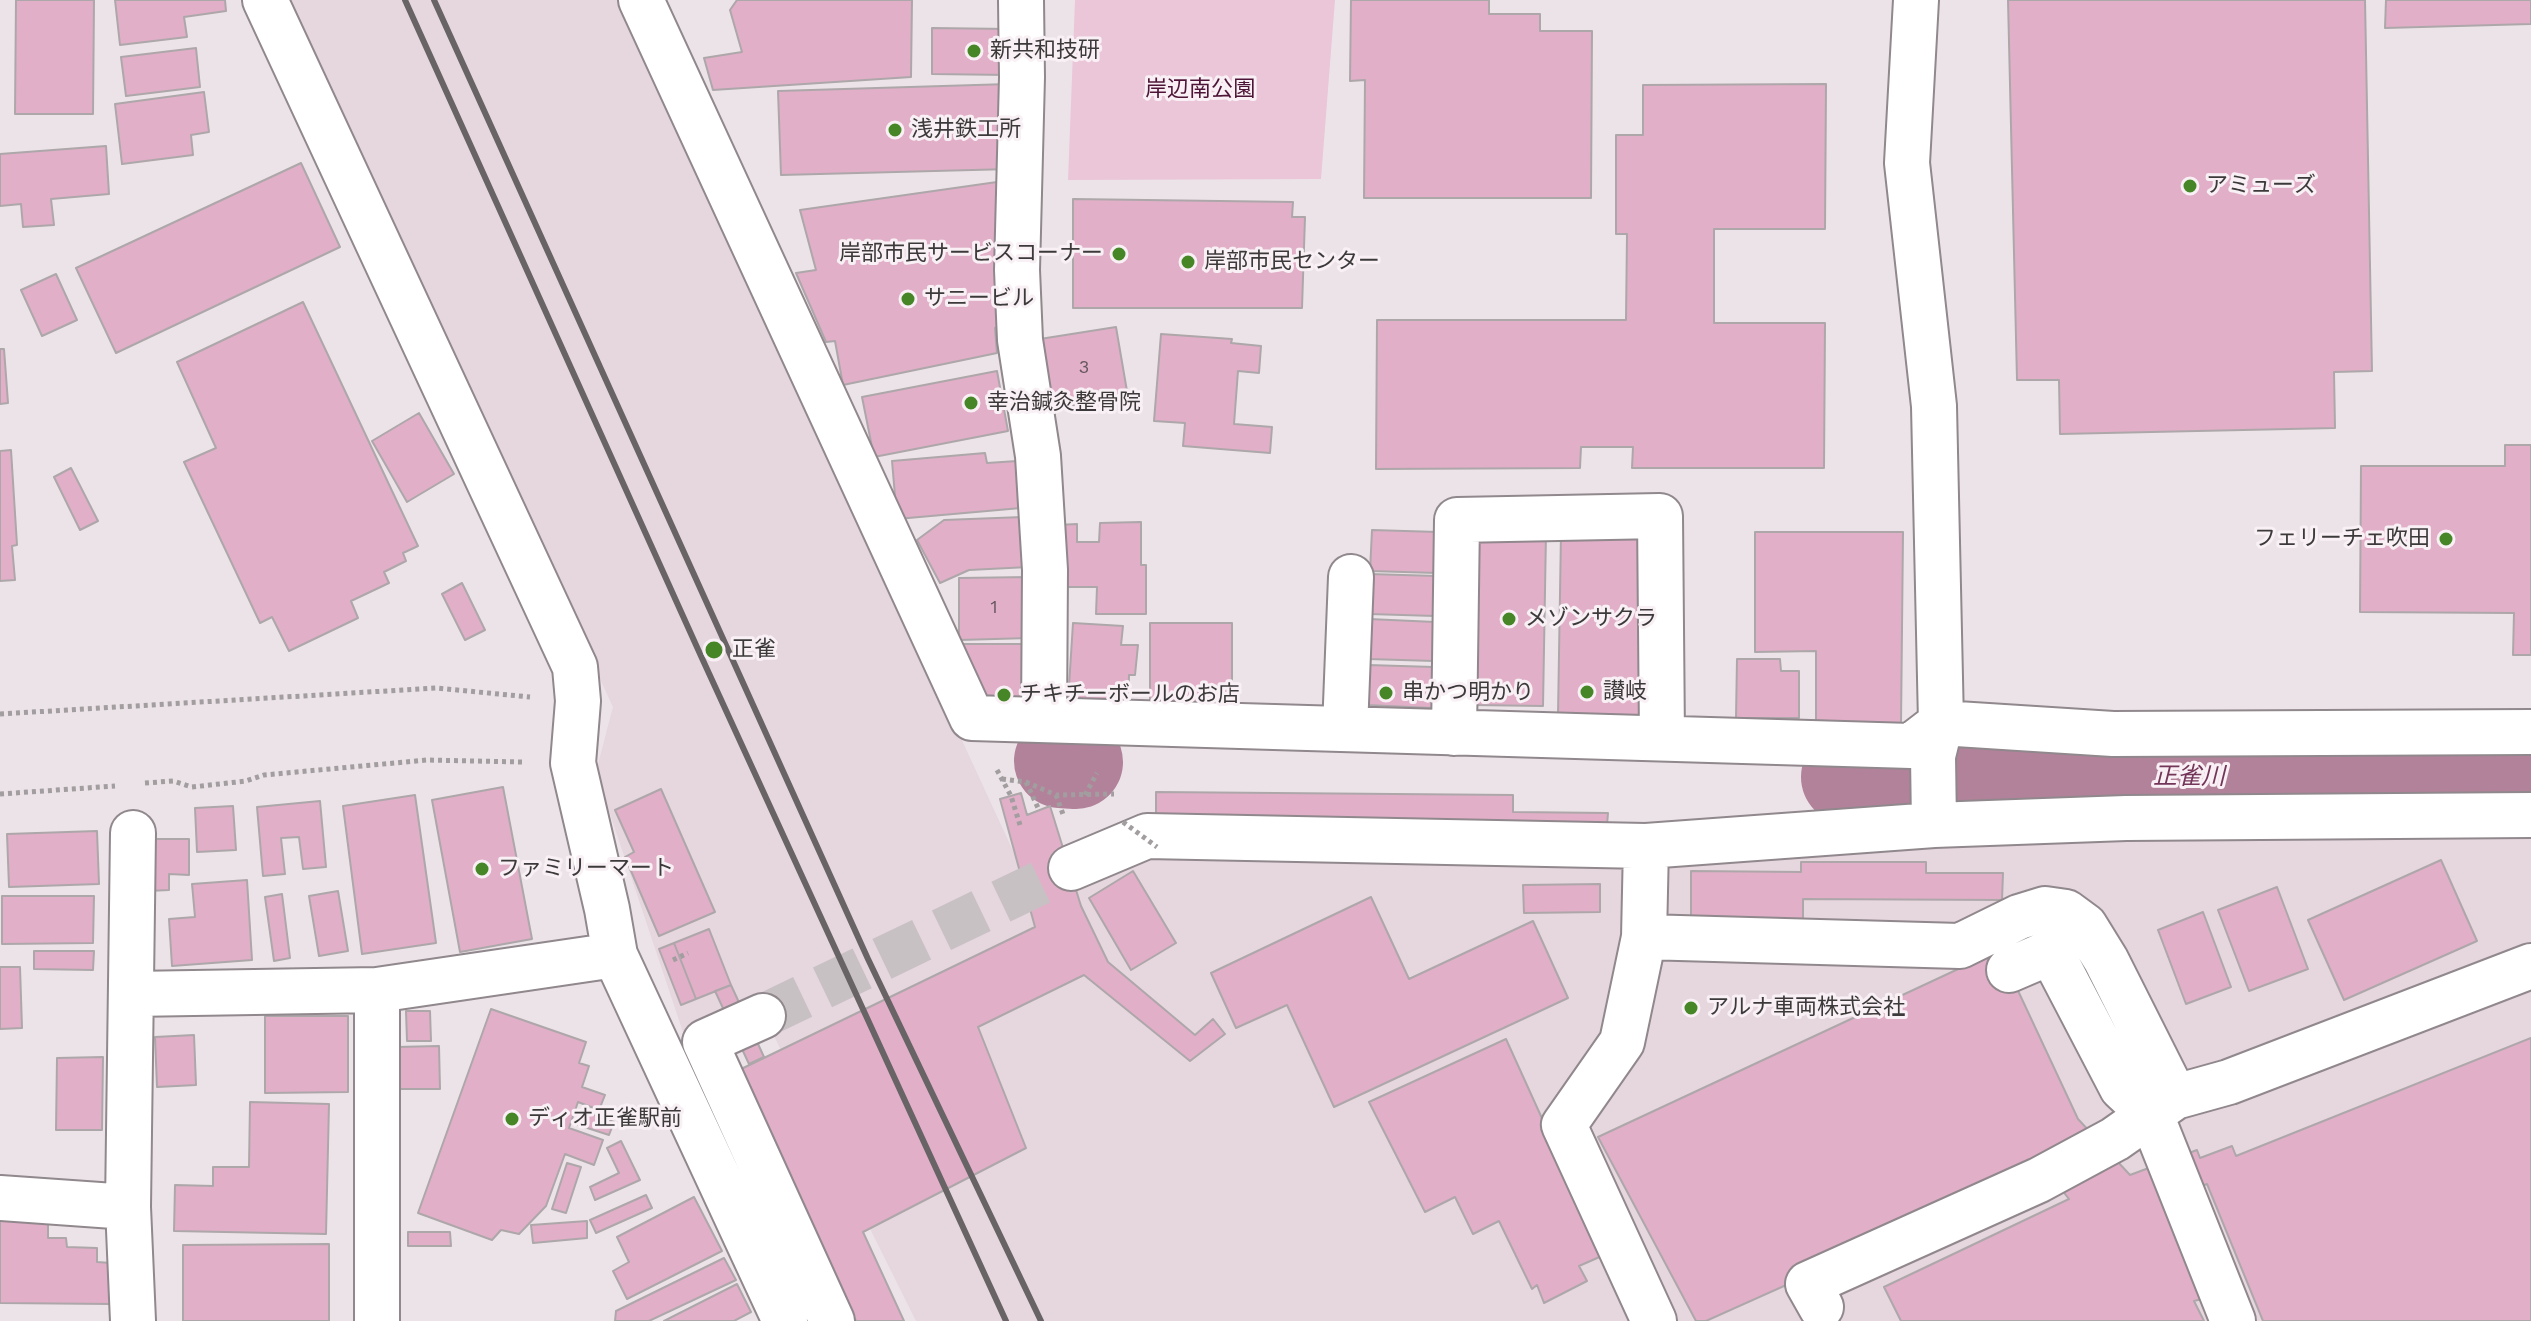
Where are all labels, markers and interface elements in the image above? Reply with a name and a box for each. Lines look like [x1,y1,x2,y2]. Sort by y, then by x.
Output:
place label: 新共和技研 [990,38,1100,64]
marker: 新共和技研 [965,42,983,60]
park label: 岸辺南公園 [1145,77,1255,103]
place label: 浅井鉄工所 [911,117,1021,143]
marker: 浅井鉄工所 [886,121,904,139]
place label: アミューズ [2206,173,2316,199]
marker: アミューズ [2181,177,2199,195]
place label: 岸部市民サービスコーナー [839,241,1103,267]
marker: 岸部市民サービスコーナー [1110,245,1128,263]
place label: 岸部市民センター [1204,249,1380,275]
marker: 岸部市民センター [1179,253,1197,271]
place label: サニービル [924,286,1034,312]
marker: サニービル [899,290,917,308]
house number: 3 [1079,357,1089,379]
place label: 幸治鍼灸整骨院 [987,390,1141,416]
marker: 幸治鍼灸整骨院 [962,394,980,412]
place label: フェリーチェ吹田 [2254,526,2430,552]
marker: フェリーチェ吹田 [2437,530,2455,548]
house number: 1 [990,597,998,619]
place label: メゾンサクラ [1525,606,1657,632]
marker: メゾンサクラ [1500,610,1518,628]
place label: 正雀 [732,637,776,663]
marker: 正雀 [703,639,725,661]
place label: 讃岐 [1603,679,1647,705]
place label: 串かつ明かり [1402,680,1534,706]
place label: チキチーボールのお店 [1020,682,1240,708]
marker: 讃岐 [1578,683,1596,701]
marker: 串かつ明かり [1377,684,1395,702]
marker: チキチーボールのお店 [995,686,1013,704]
water label: 正雀川 [2153,763,2225,791]
place label: ファミリーマート [498,856,674,882]
marker: ファミリーマート [473,860,491,878]
place label: アルナ車両株式会社 [1707,995,1905,1021]
marker: アルナ車両株式会社 [1682,999,1700,1017]
place label: ディオ正雀駅前 [528,1106,682,1132]
marker: ディオ正雀駅前 [503,1110,521,1128]

